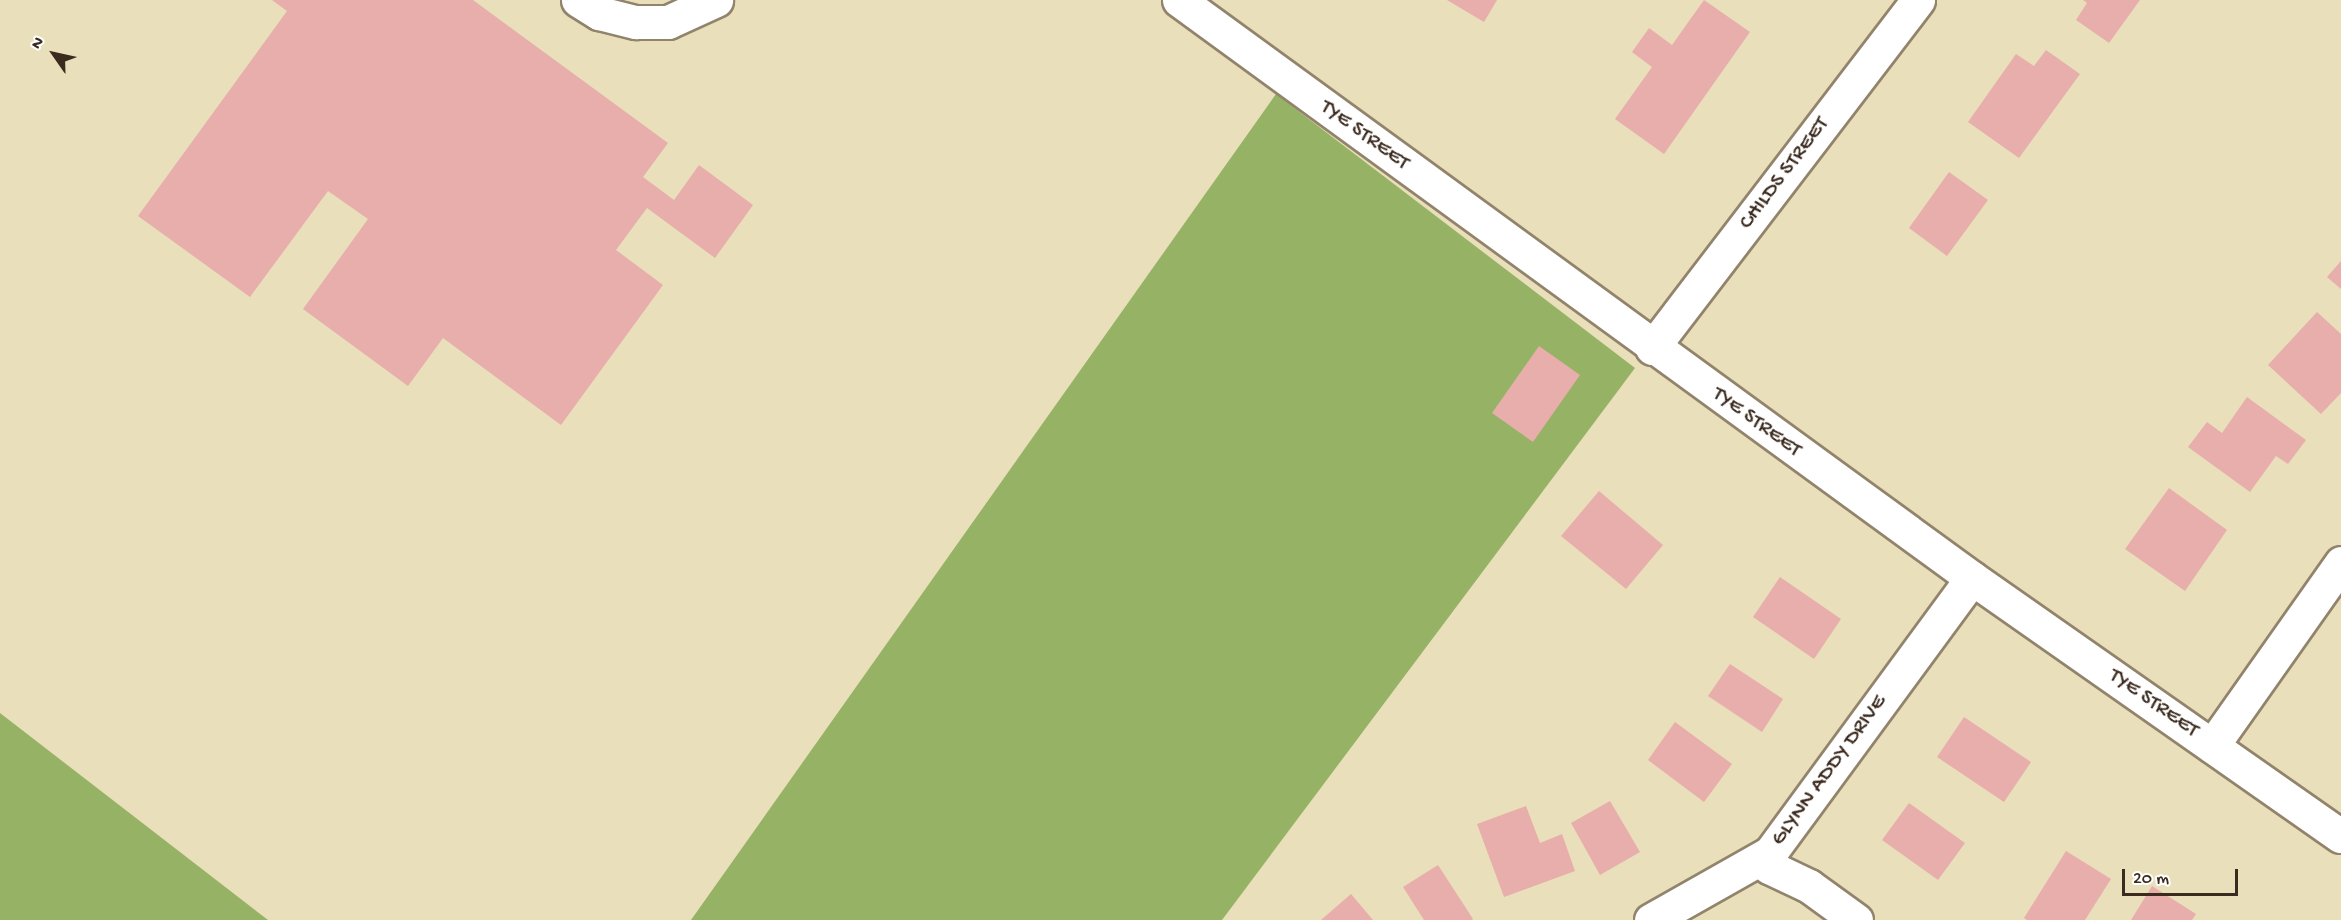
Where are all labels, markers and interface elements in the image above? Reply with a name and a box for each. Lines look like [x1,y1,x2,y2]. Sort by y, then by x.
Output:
north arrow [24,24,84,84]
text: N [28,34,49,53]
street label: TYE STREET [1314,95,1414,177]
street label: CHILDS STREET [1734,113,1836,235]
street label: TYE STREET [1706,382,1806,464]
street label: TYE STREET [2103,663,2203,745]
street label: GLYNN ADDY DRIVE [1766,690,1894,852]
scale bar [2125,857,2240,895]
text: 20 m [2133,869,2169,890]

